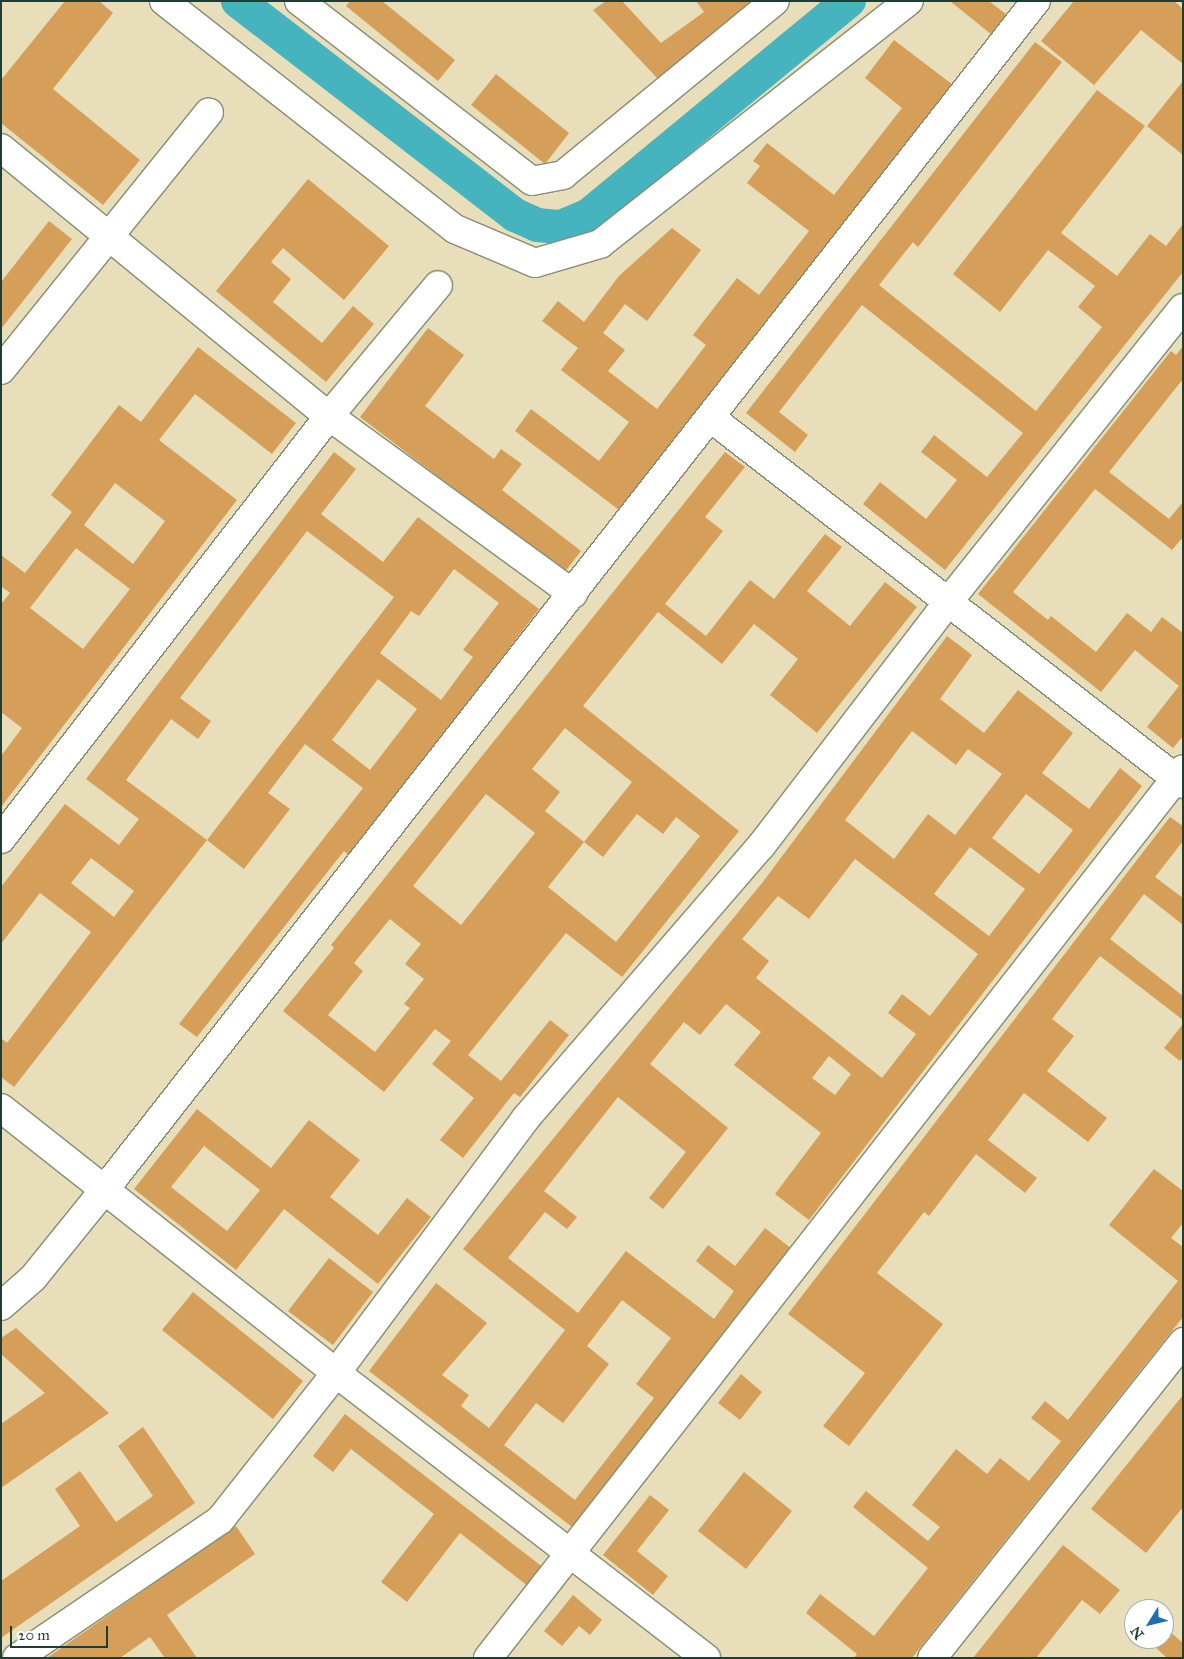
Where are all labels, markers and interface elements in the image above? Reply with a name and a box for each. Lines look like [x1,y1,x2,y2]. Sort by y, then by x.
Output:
north arrow [1124,1599,1174,1649]
scale bar [12,1616,110,1648]
text: N [1127,1623,1148,1642]
text: 20 m [18,1626,50,1644]

